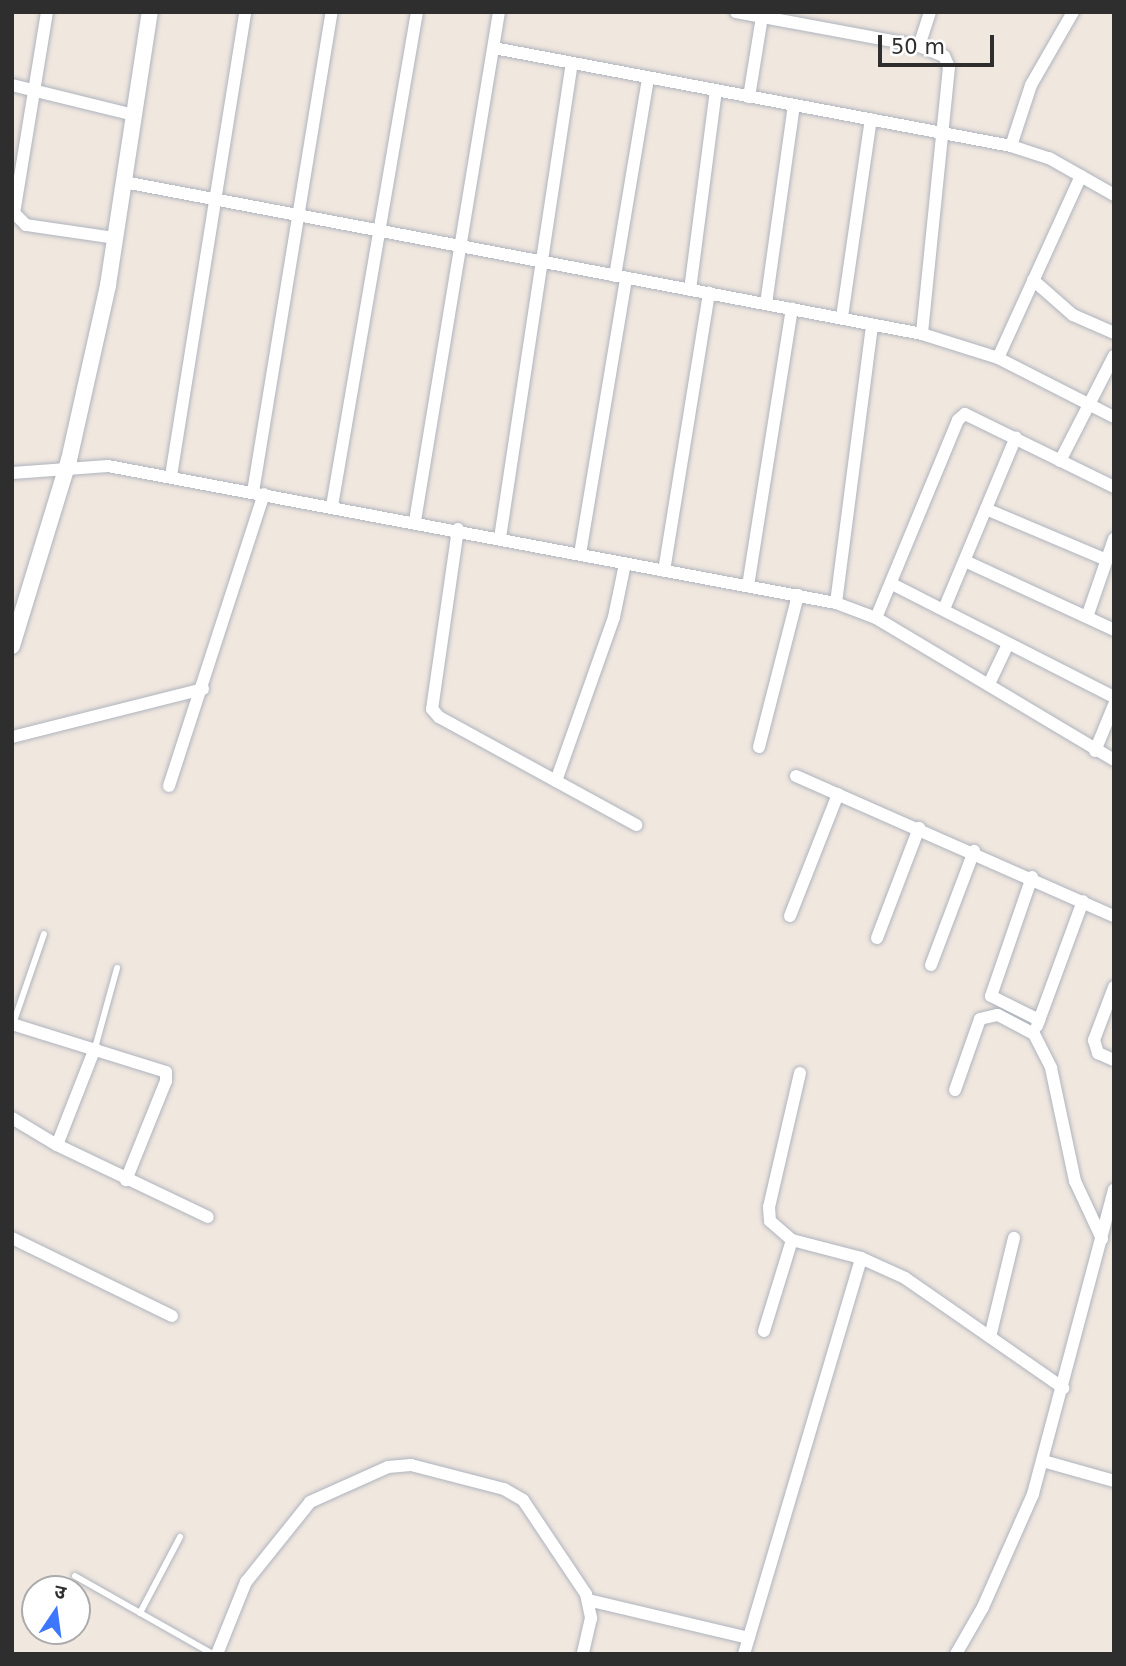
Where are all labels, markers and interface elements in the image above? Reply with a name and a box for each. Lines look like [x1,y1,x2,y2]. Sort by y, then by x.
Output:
scale bar [881,21,996,65]
text: 50 m [891,35,945,59]
north arrow [21,1575,91,1645]
text: उ [52,1580,68,1603]

